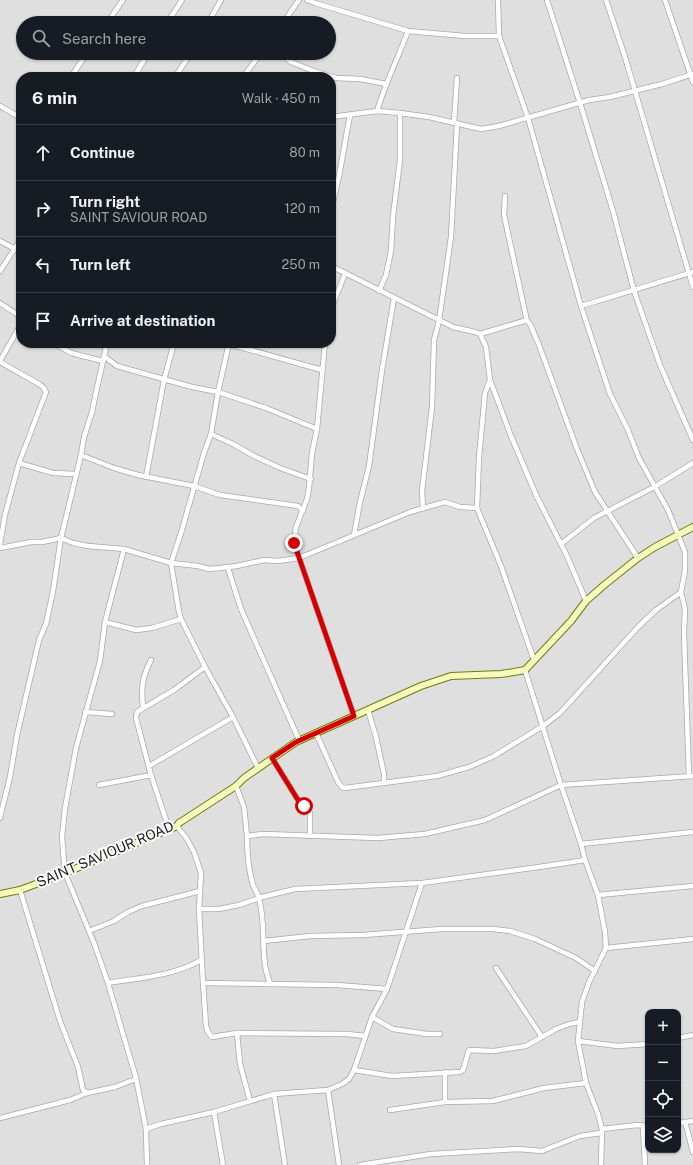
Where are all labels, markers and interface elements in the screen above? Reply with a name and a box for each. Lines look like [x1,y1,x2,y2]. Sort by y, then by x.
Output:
search box [16,16,336,60]
icon: search [30,27,52,49]
text: Search here [62,30,146,47]
text: 6 min [32,88,77,108]
text: Walk · 450 m [242,91,320,106]
icon: ahead [32,142,54,164]
text: Continue [70,144,135,161]
text: 80 m [289,145,320,160]
text: Turn right [70,193,140,210]
icon: right [32,198,54,220]
text: 120 m [285,201,320,216]
text: SAINT SAVIOUR ROAD [70,210,207,225]
icon: left [32,254,54,276]
text: Turn left [70,256,131,273]
text: 250 m [282,257,320,272]
icon: arrive [32,310,54,332]
text: Arrive at destination [70,312,215,329]
route end [285,534,303,552]
route start [295,797,313,815]
street label: SAINT SAVIOUR ROAD [34,818,176,890]
map controls [645,1009,681,1153]
button: + [645,1009,681,1045]
button: − [645,1045,681,1081]
button: locate [645,1081,681,1117]
button: layers [645,1117,681,1153]

